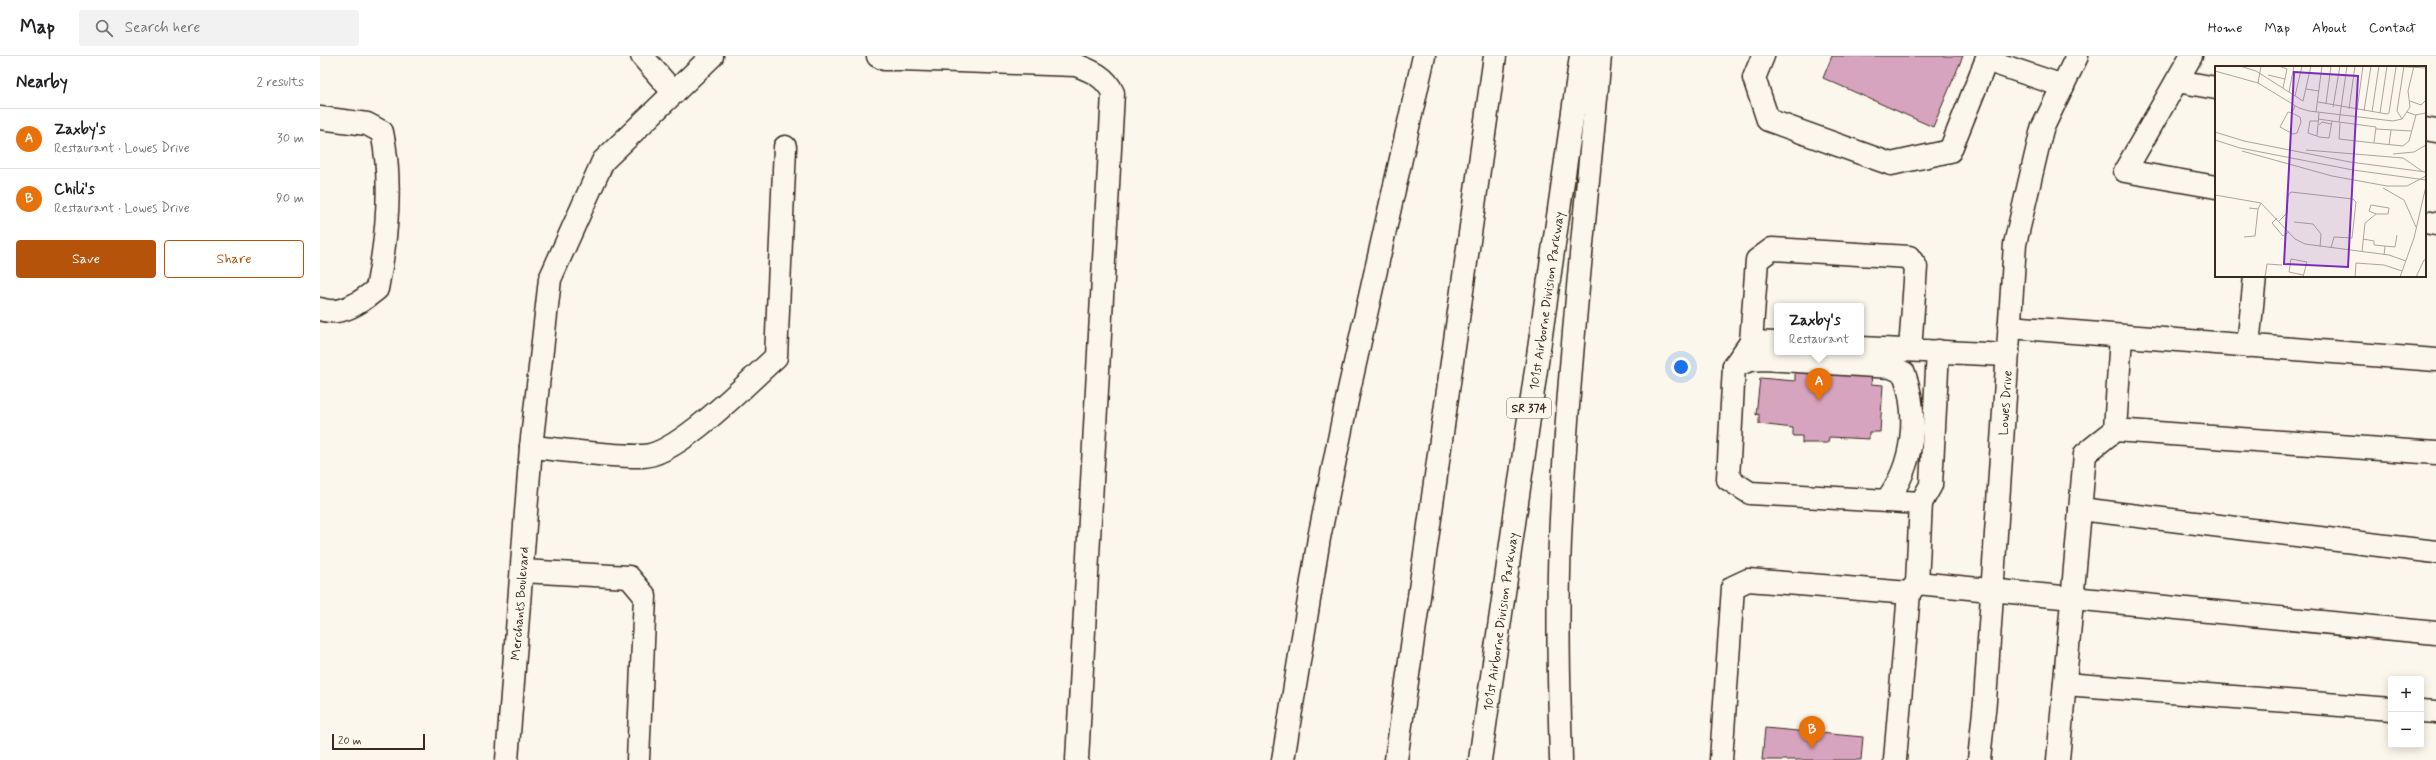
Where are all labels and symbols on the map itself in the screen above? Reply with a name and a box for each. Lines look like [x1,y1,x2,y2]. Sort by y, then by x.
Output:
inset map [2215,66,2426,277]
street label: 101st Airborne Division Parkway [1526,211,1569,391]
your location [1671,357,1691,377]
pin: A [1806,368,1832,401]
street label: Lowes Drive [1995,370,2017,436]
road number: SR 374 [1507,398,1551,418]
street label: 101st Airborne Division Parkway [1480,531,1523,712]
street label: Merchants Boulevard [508,546,533,661]
pin: B [1799,716,1825,749]
scale bar [332,732,425,751]

